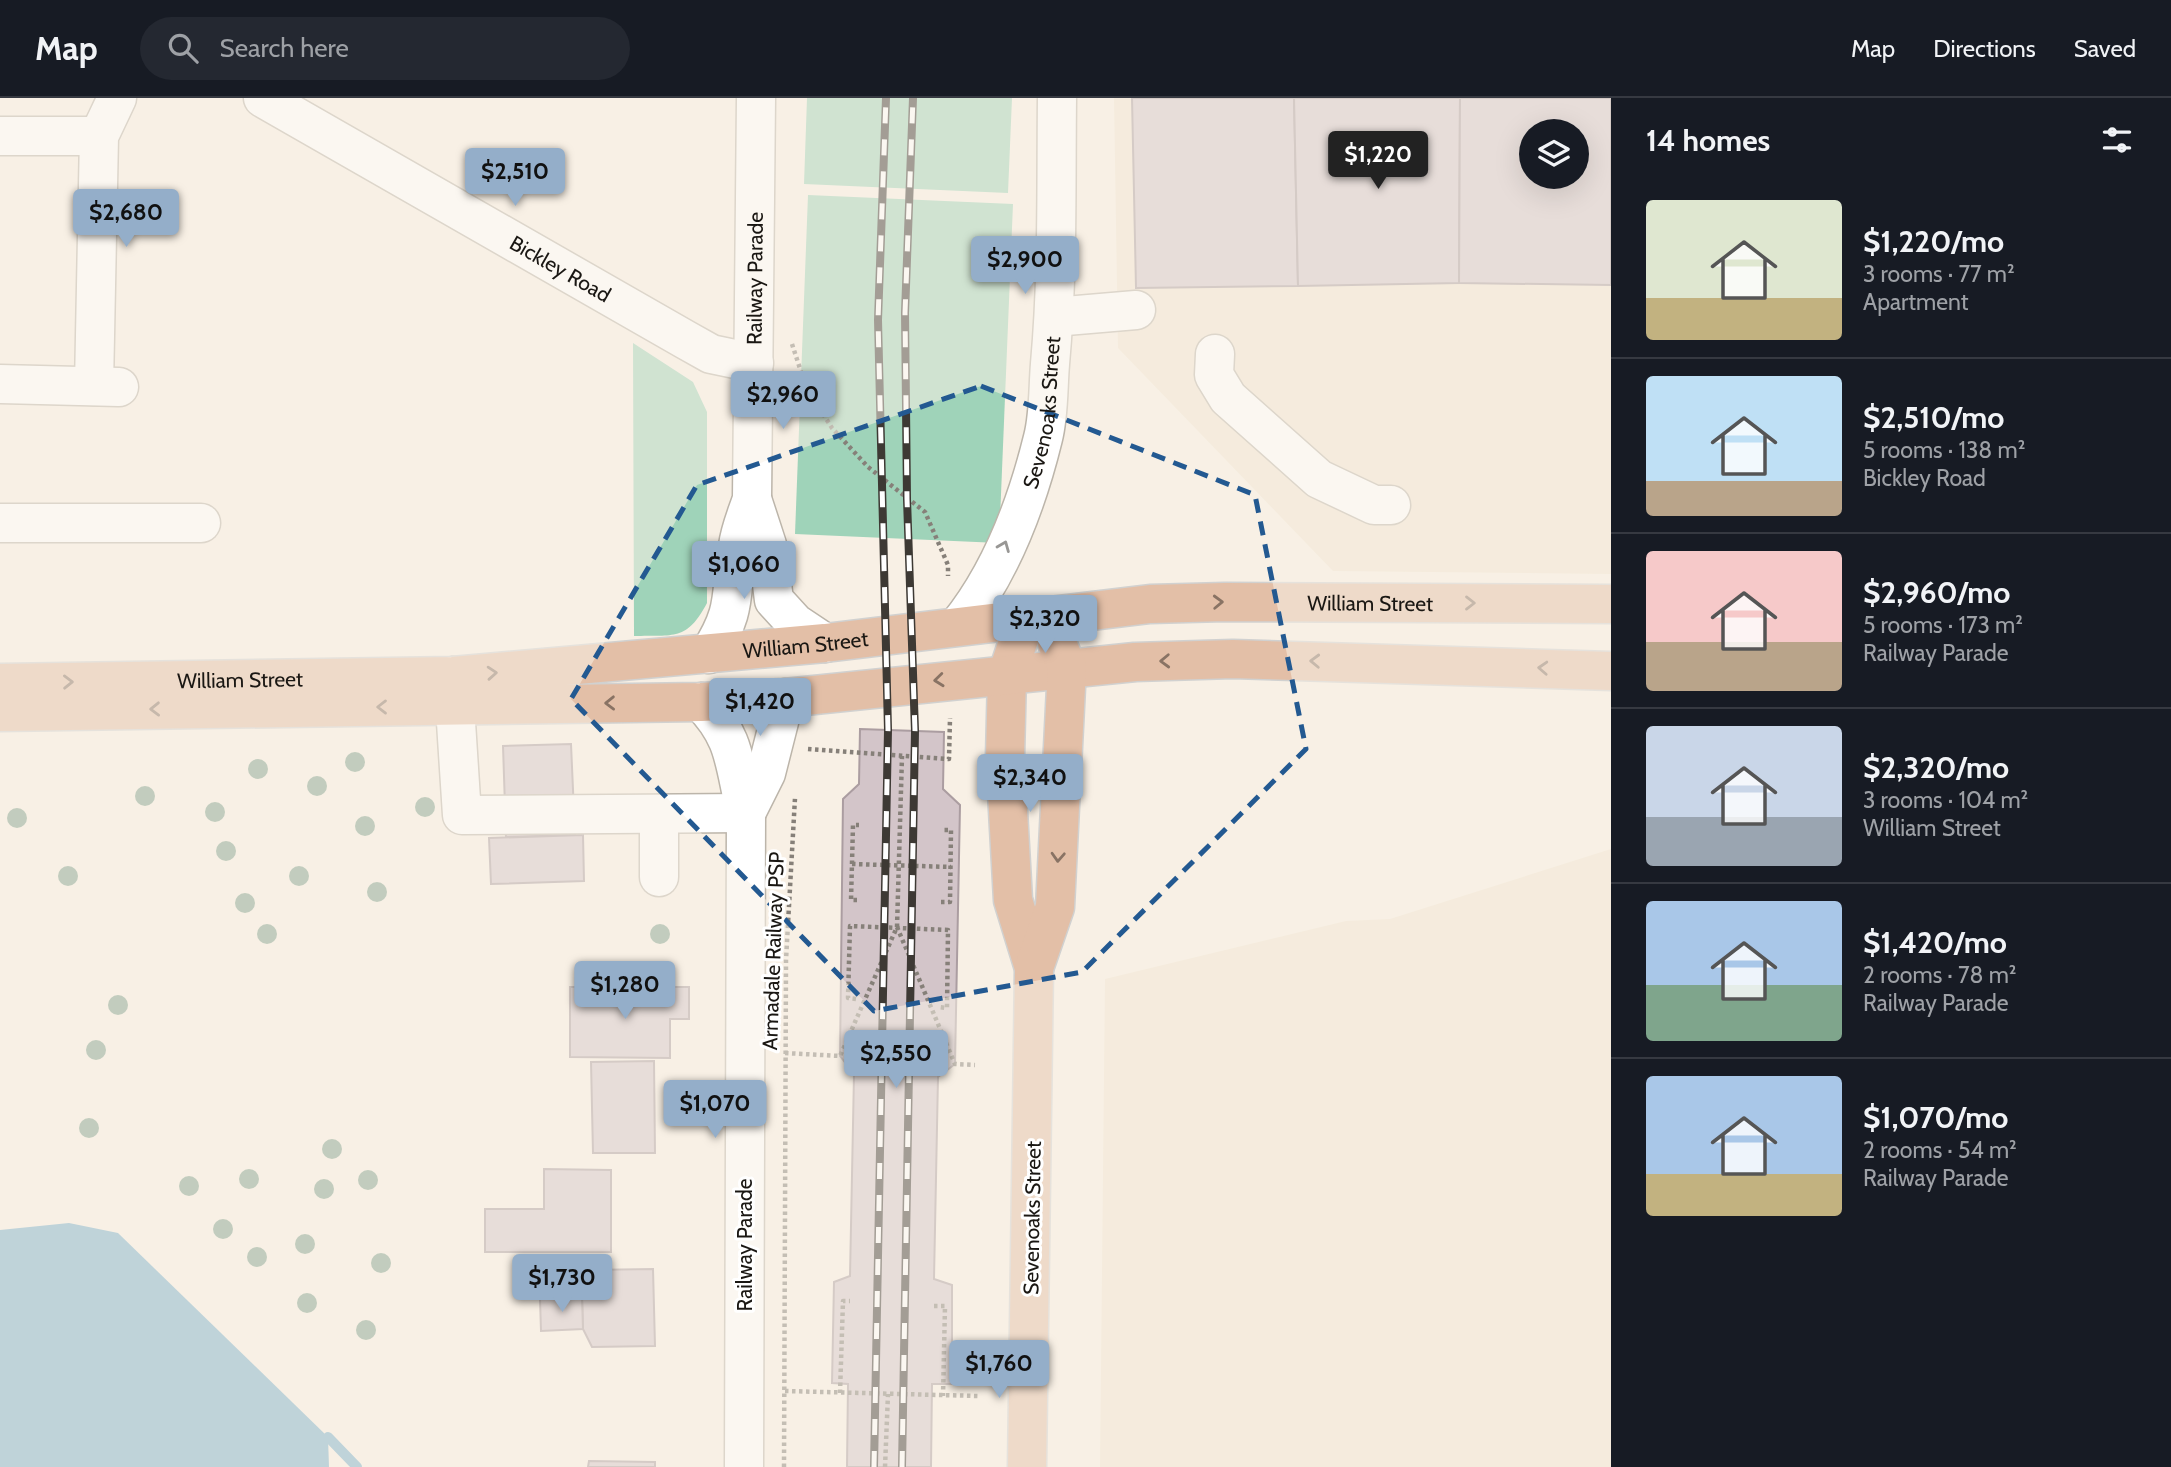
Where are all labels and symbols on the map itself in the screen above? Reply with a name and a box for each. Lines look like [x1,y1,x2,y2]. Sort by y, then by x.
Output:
pin: $1,220 [1321,132,1435,191]
pin: $2,510 [458,148,572,208]
pin: $2,680 [69,190,183,249]
street label: Railway Parade [741,212,767,345]
street label: Bickley Road [506,230,616,307]
pin: $2,900 [968,236,1082,296]
street label: Sevenoaks Street [1017,335,1065,492]
pin: $2,960 [726,372,840,431]
one-way arrow [996,541,1010,554]
pin: $1,060 [687,542,801,601]
street label: William Street [1307,590,1433,616]
one-way arrow [1213,594,1224,610]
one-way arrow [1465,595,1476,611]
pin: $2,320 [988,596,1102,655]
street label: William Street [742,625,870,663]
one-way arrow [1159,653,1170,669]
one-way arrow [1310,653,1320,669]
one-way arrow [1537,661,1548,676]
street label: William Street [177,666,303,693]
one-way arrow [486,666,497,681]
one-way arrow [933,673,945,688]
one-way arrow [63,674,74,690]
pin: $1,420 [703,678,817,738]
one-way arrow [604,696,615,711]
one-way arrow [377,699,387,715]
one-way arrow [149,702,160,717]
pin: $2,340 [973,754,1087,814]
street label: Armadale Railway PSP [757,851,789,1051]
one-way arrow [1050,852,1065,863]
pin: $1,280 [568,962,682,1021]
pin: $2,550 [839,1030,953,1090]
pin: $1,070 [658,1080,772,1140]
street label: Sevenoaks Street [1018,1141,1046,1295]
street label: Railway Parade [732,1178,757,1311]
pin: $1,730 [505,1254,619,1314]
pin: $1,760 [942,1340,1056,1400]

